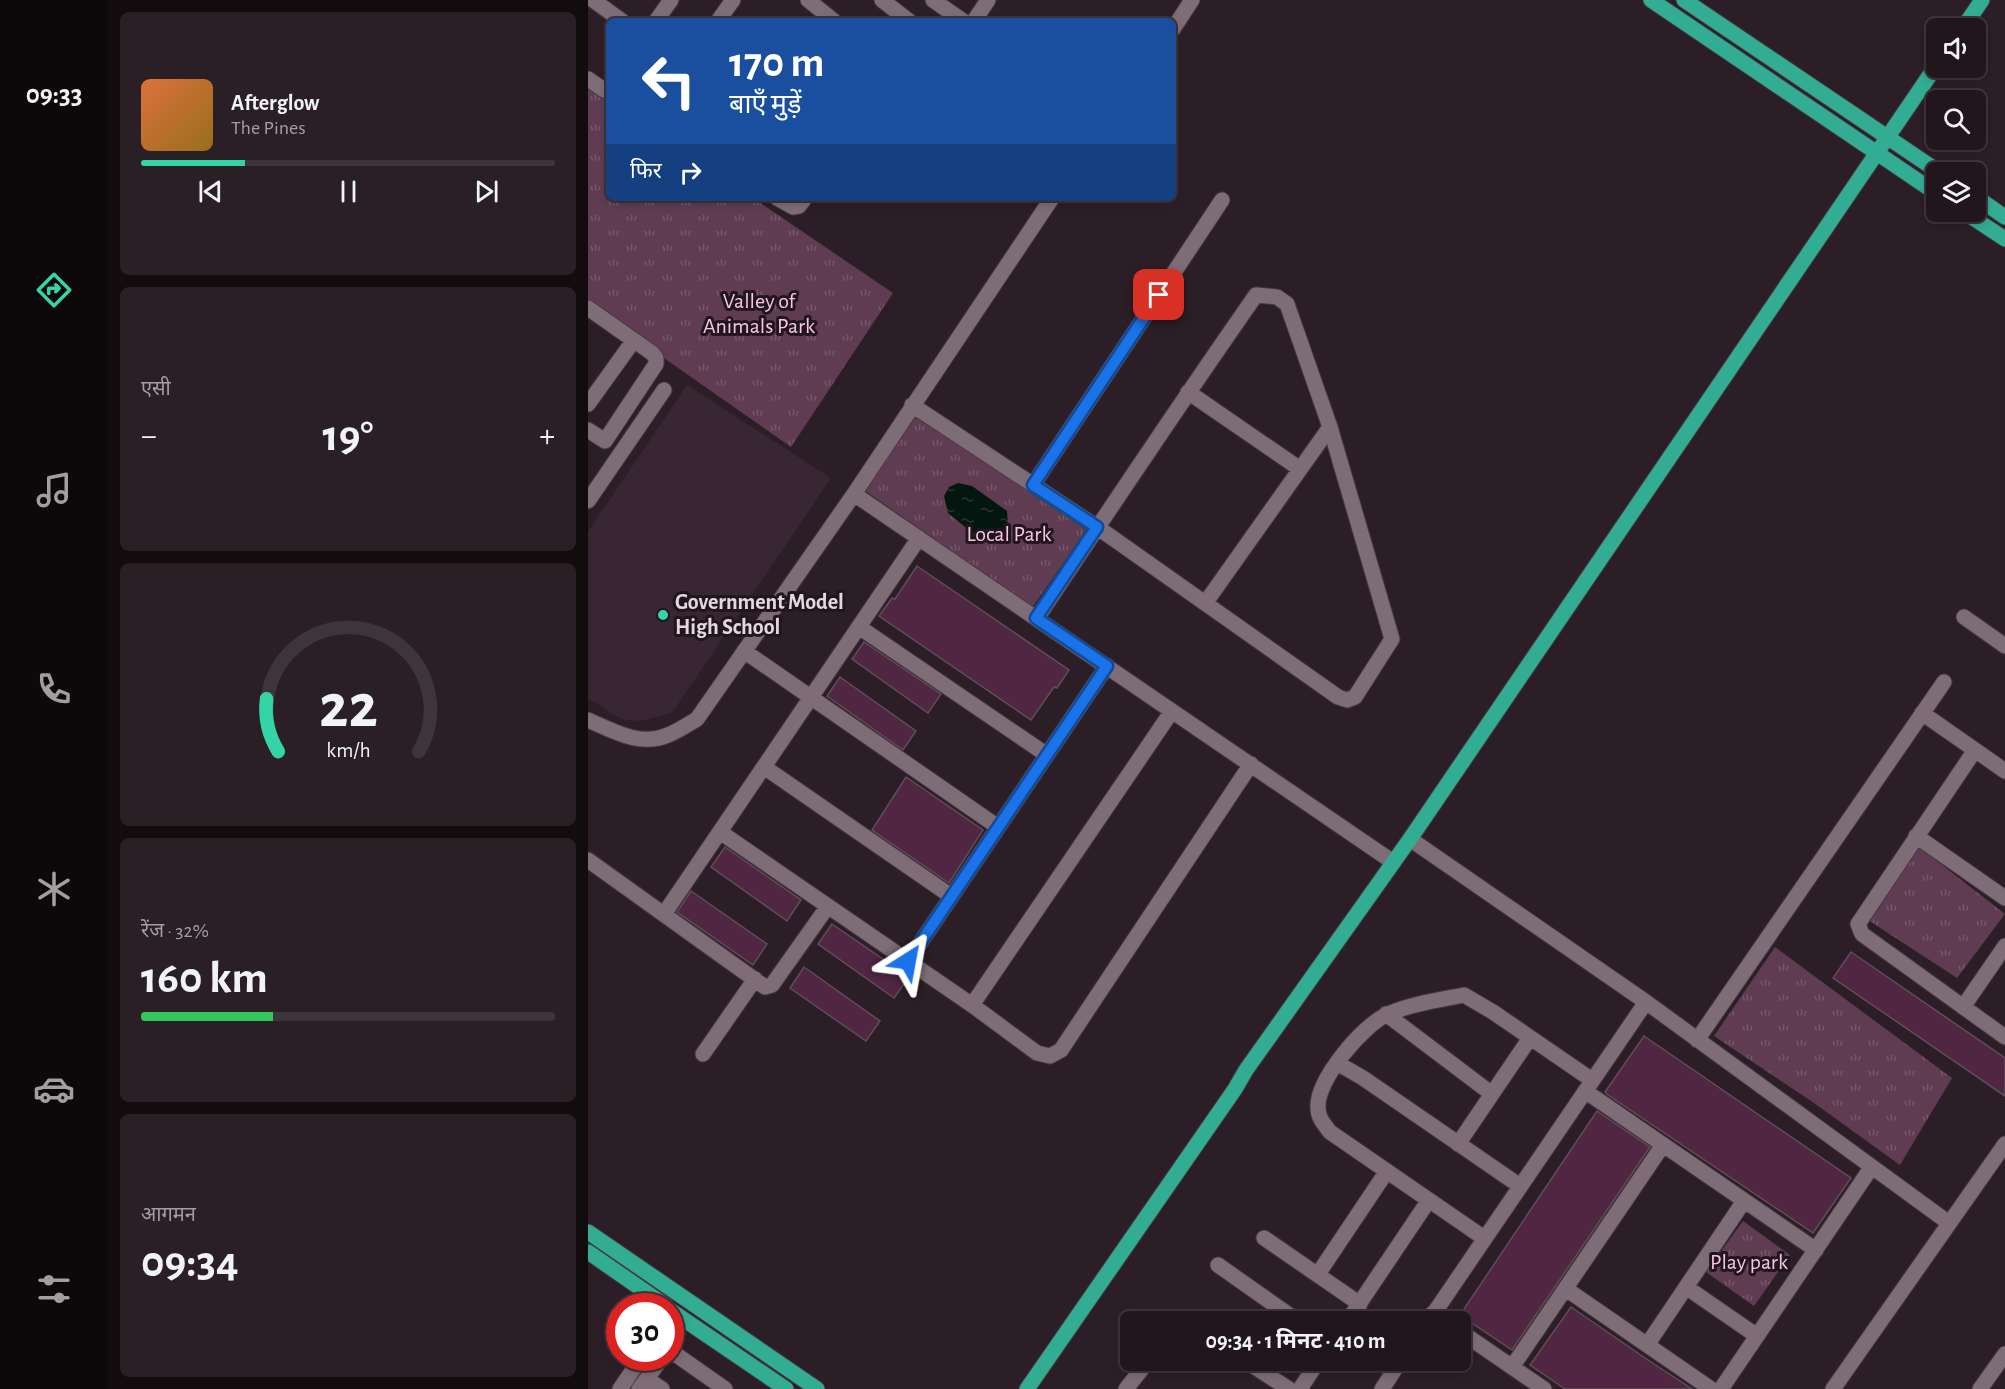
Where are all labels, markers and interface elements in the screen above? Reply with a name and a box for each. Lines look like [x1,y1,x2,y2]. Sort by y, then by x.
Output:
map controls [1926,18,1986,222]
button: sound [1926,18,1986,78]
icon: left [630,42,708,120]
text: 170 m [729,42,824,84]
text: 09:33 [26,81,82,108]
button: search [1926,90,1986,150]
text: बाएँ मुड़ें [729,91,801,118]
text: Afterglow [231,92,319,114]
text: The Pines [231,118,306,138]
icon: right [674,156,707,189]
text: फिर [630,160,662,182]
button: layers [1926,162,1986,222]
icon: previous [194,175,227,208]
icon: pause [332,175,365,208]
icon: next [470,175,503,208]
icon: directions [33,269,75,311]
pin [1133,269,1184,320]
icon: arrive [1142,278,1175,311]
park label: Valley of Animals Park [703,290,815,337]
text: एसी [141,379,171,399]
text: 19° [322,414,374,459]
text: − [141,420,157,453]
text: + [539,420,555,453]
icon: music [33,469,75,511]
park label: Local Park [966,523,1052,545]
place label: Government Model High School [675,591,844,638]
marker: Government Model High School [656,608,670,622]
icon: phone [33,668,75,710]
text: 22 [319,676,377,738]
text: km/h [326,740,370,761]
icon: climate [33,868,75,910]
text: रेंज · 32% [141,921,209,941]
position arrow [876,929,940,993]
text: 160 km [141,956,268,1001]
icon: car [33,1068,75,1110]
text: आगमन [141,1205,196,1225]
text: 09:34 [141,1240,239,1285]
park label: Play park [1710,1251,1788,1273]
icon: filters [33,1268,75,1310]
speed limit sign: 30 [606,1293,684,1371]
text: 09:34 · 1 मिनट · 410 m [1206,1330,1385,1352]

